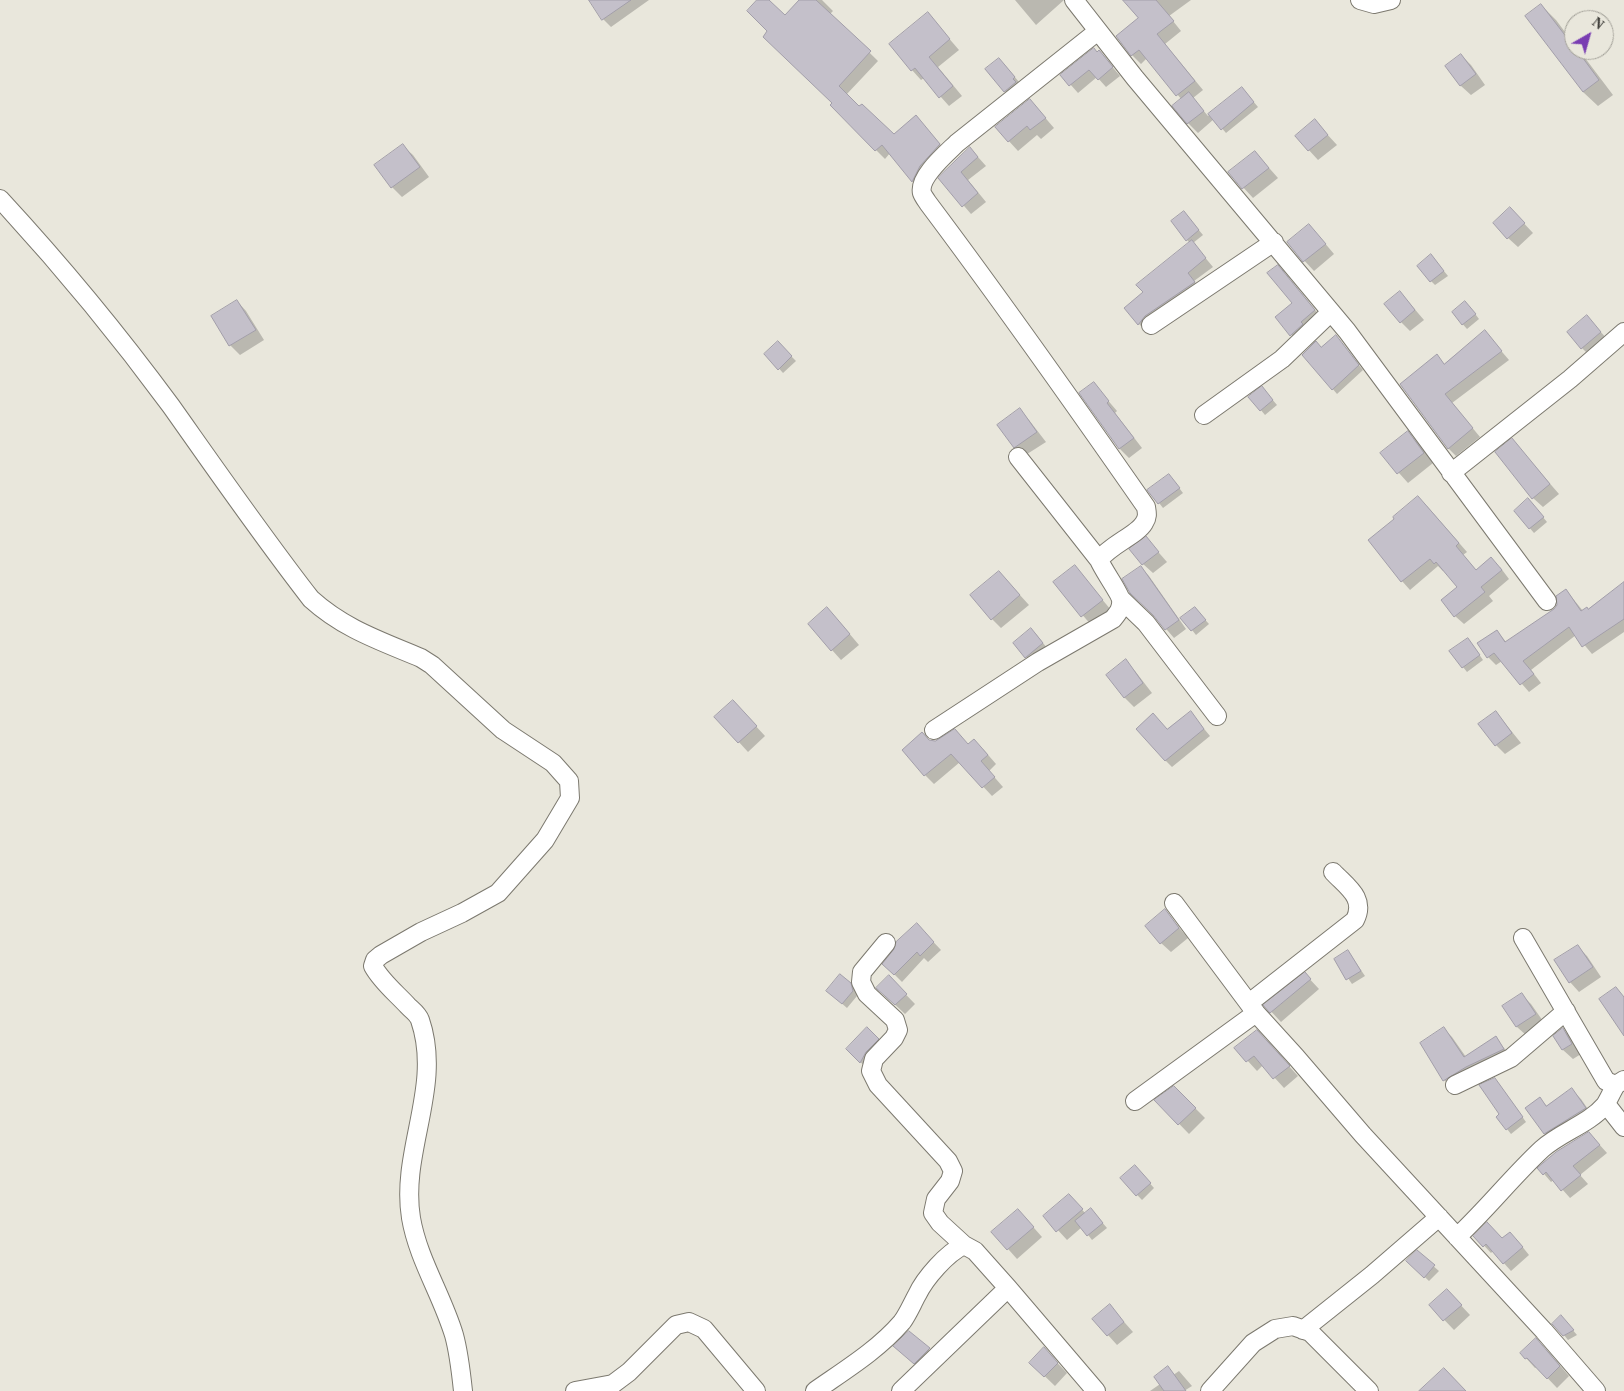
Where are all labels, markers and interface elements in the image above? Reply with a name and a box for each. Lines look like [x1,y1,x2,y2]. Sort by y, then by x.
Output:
north arrow [1564,10,1614,60]
text: N [1589,15,1607,33]

